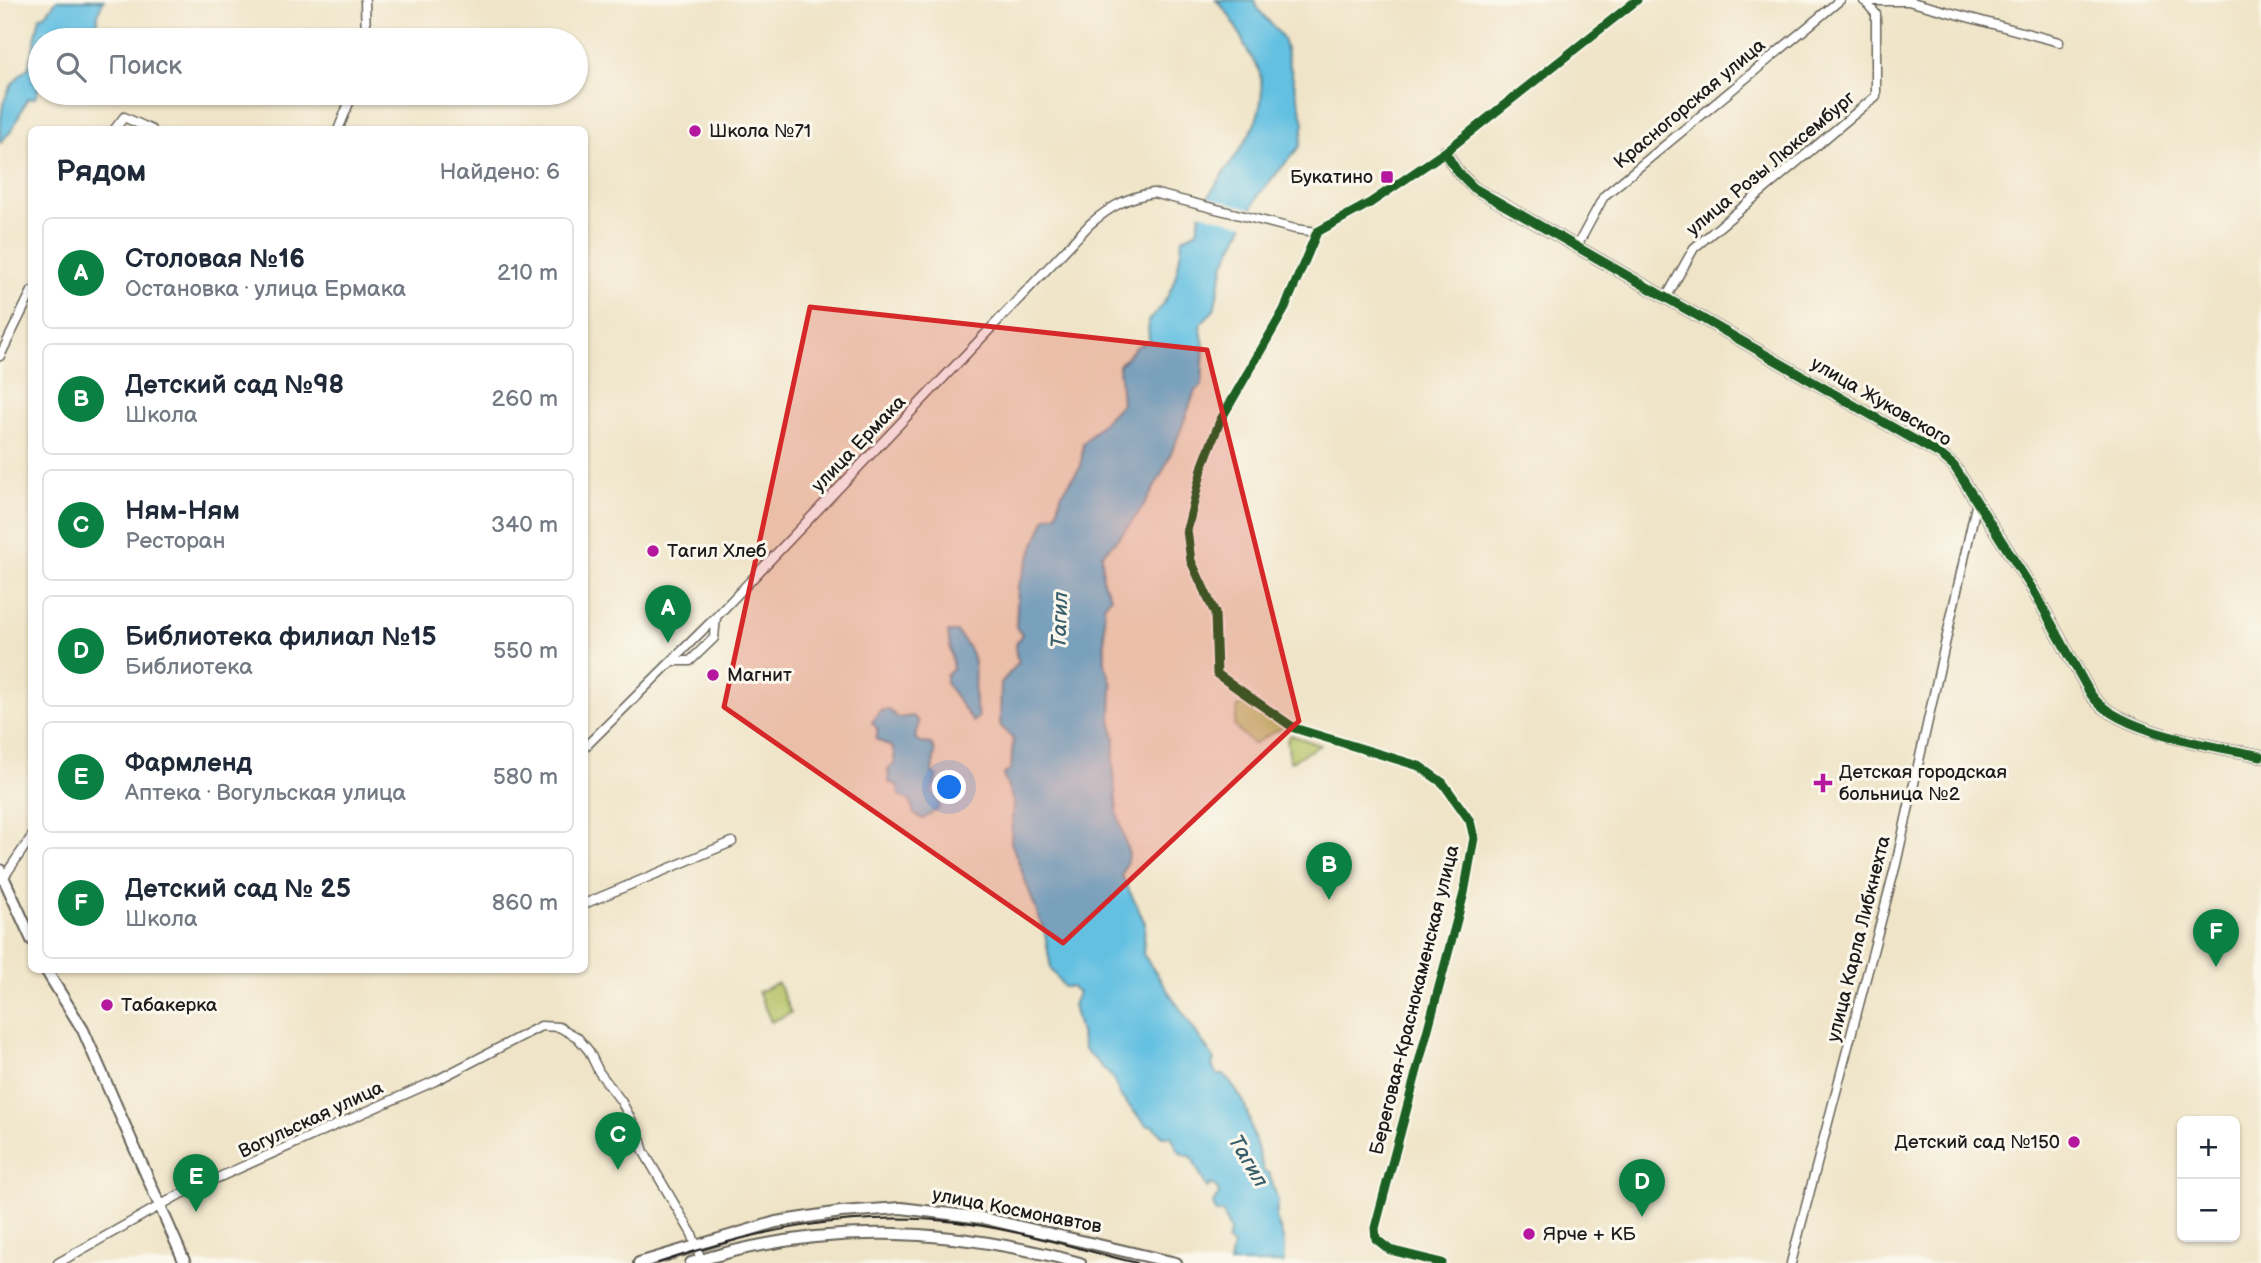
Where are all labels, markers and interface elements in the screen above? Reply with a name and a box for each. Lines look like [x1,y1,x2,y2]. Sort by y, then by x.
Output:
search box [28,28,588,105]
street label: Красногорская улица [1610,34,1770,174]
icon: search [52,48,90,86]
text: Поиск [108,51,182,82]
street label: улица Розы Люксембург [1682,86,1860,241]
place label: Школа №71 [709,120,811,143]
marker: Школа №71 [687,123,703,139]
text: Рядом [56,154,146,190]
text: Найдено: 6 [439,158,560,186]
place label: Букатино [1290,166,1373,189]
marker: Букатино [1379,169,1395,185]
text: Столовая №16 [125,244,305,275]
text: A [74,259,88,287]
text: 210 m [497,259,558,287]
text: Остановка · улица Ермака [125,275,406,303]
street label: улица Жуковского [1807,352,1956,452]
text: Детский сад №98 [125,370,344,401]
text: B [73,385,89,413]
text: 260 m [492,385,558,413]
street label: улица Ермака [807,391,911,497]
text: Школа [125,401,198,429]
text: Ням-Ням [125,496,240,527]
text: C [73,511,89,539]
text: 340 m [491,511,558,539]
text: Ресторан [125,527,225,555]
place label: Тагил Хлеб [667,540,767,563]
marker: Тагил Хлеб [645,543,661,559]
pin: A [645,585,691,643]
water label: Тагил [1047,591,1073,649]
text: Библиотека филиал №15 [125,622,436,653]
text: D [73,637,89,665]
text: 550 m [493,637,558,665]
text: Библиотека [125,653,253,681]
place label: Магнит [727,664,792,687]
marker: Магнит [705,667,721,683]
text: Фармленд [125,748,252,779]
place label: Детская городская больница №2 [1839,761,2007,806]
text: E [74,763,88,791]
text: 580 m [493,763,558,791]
your location [932,770,966,804]
marker: Детская городская больница №2 [1813,773,1833,793]
text: Аптека · Вогульская улица [125,779,406,807]
street label: улица Карла Либкнехта [1822,834,1896,1044]
pin: B [1306,842,1352,900]
street label: Береговая-Краснокаменская улица [1365,843,1465,1157]
text: Детский сад № 25 [125,874,351,905]
text: F [74,889,88,917]
text: 860 m [492,889,558,917]
text: Школа [125,905,198,933]
pin: F [2193,909,2239,967]
place label: Табакерка [121,994,217,1017]
marker: Табакерка [99,997,115,1013]
street label: Вогульская улица [235,1076,387,1164]
pin: C [595,1112,641,1170]
map controls [2177,1116,2240,1242]
button: + [2177,1116,2240,1179]
water label: Тагил [1223,1130,1273,1192]
place label: Детский сад №150 [1894,1131,2060,1154]
marker: Детский сад №150 [2066,1134,2082,1150]
pin: E [173,1154,219,1212]
pin: D [1619,1159,1665,1217]
button: − [2177,1179,2240,1242]
street label: улица Космонавтов [930,1183,1104,1239]
place label: Ярче + КБ [1543,1223,1637,1246]
marker: Ярче + КБ [1521,1226,1537,1242]

